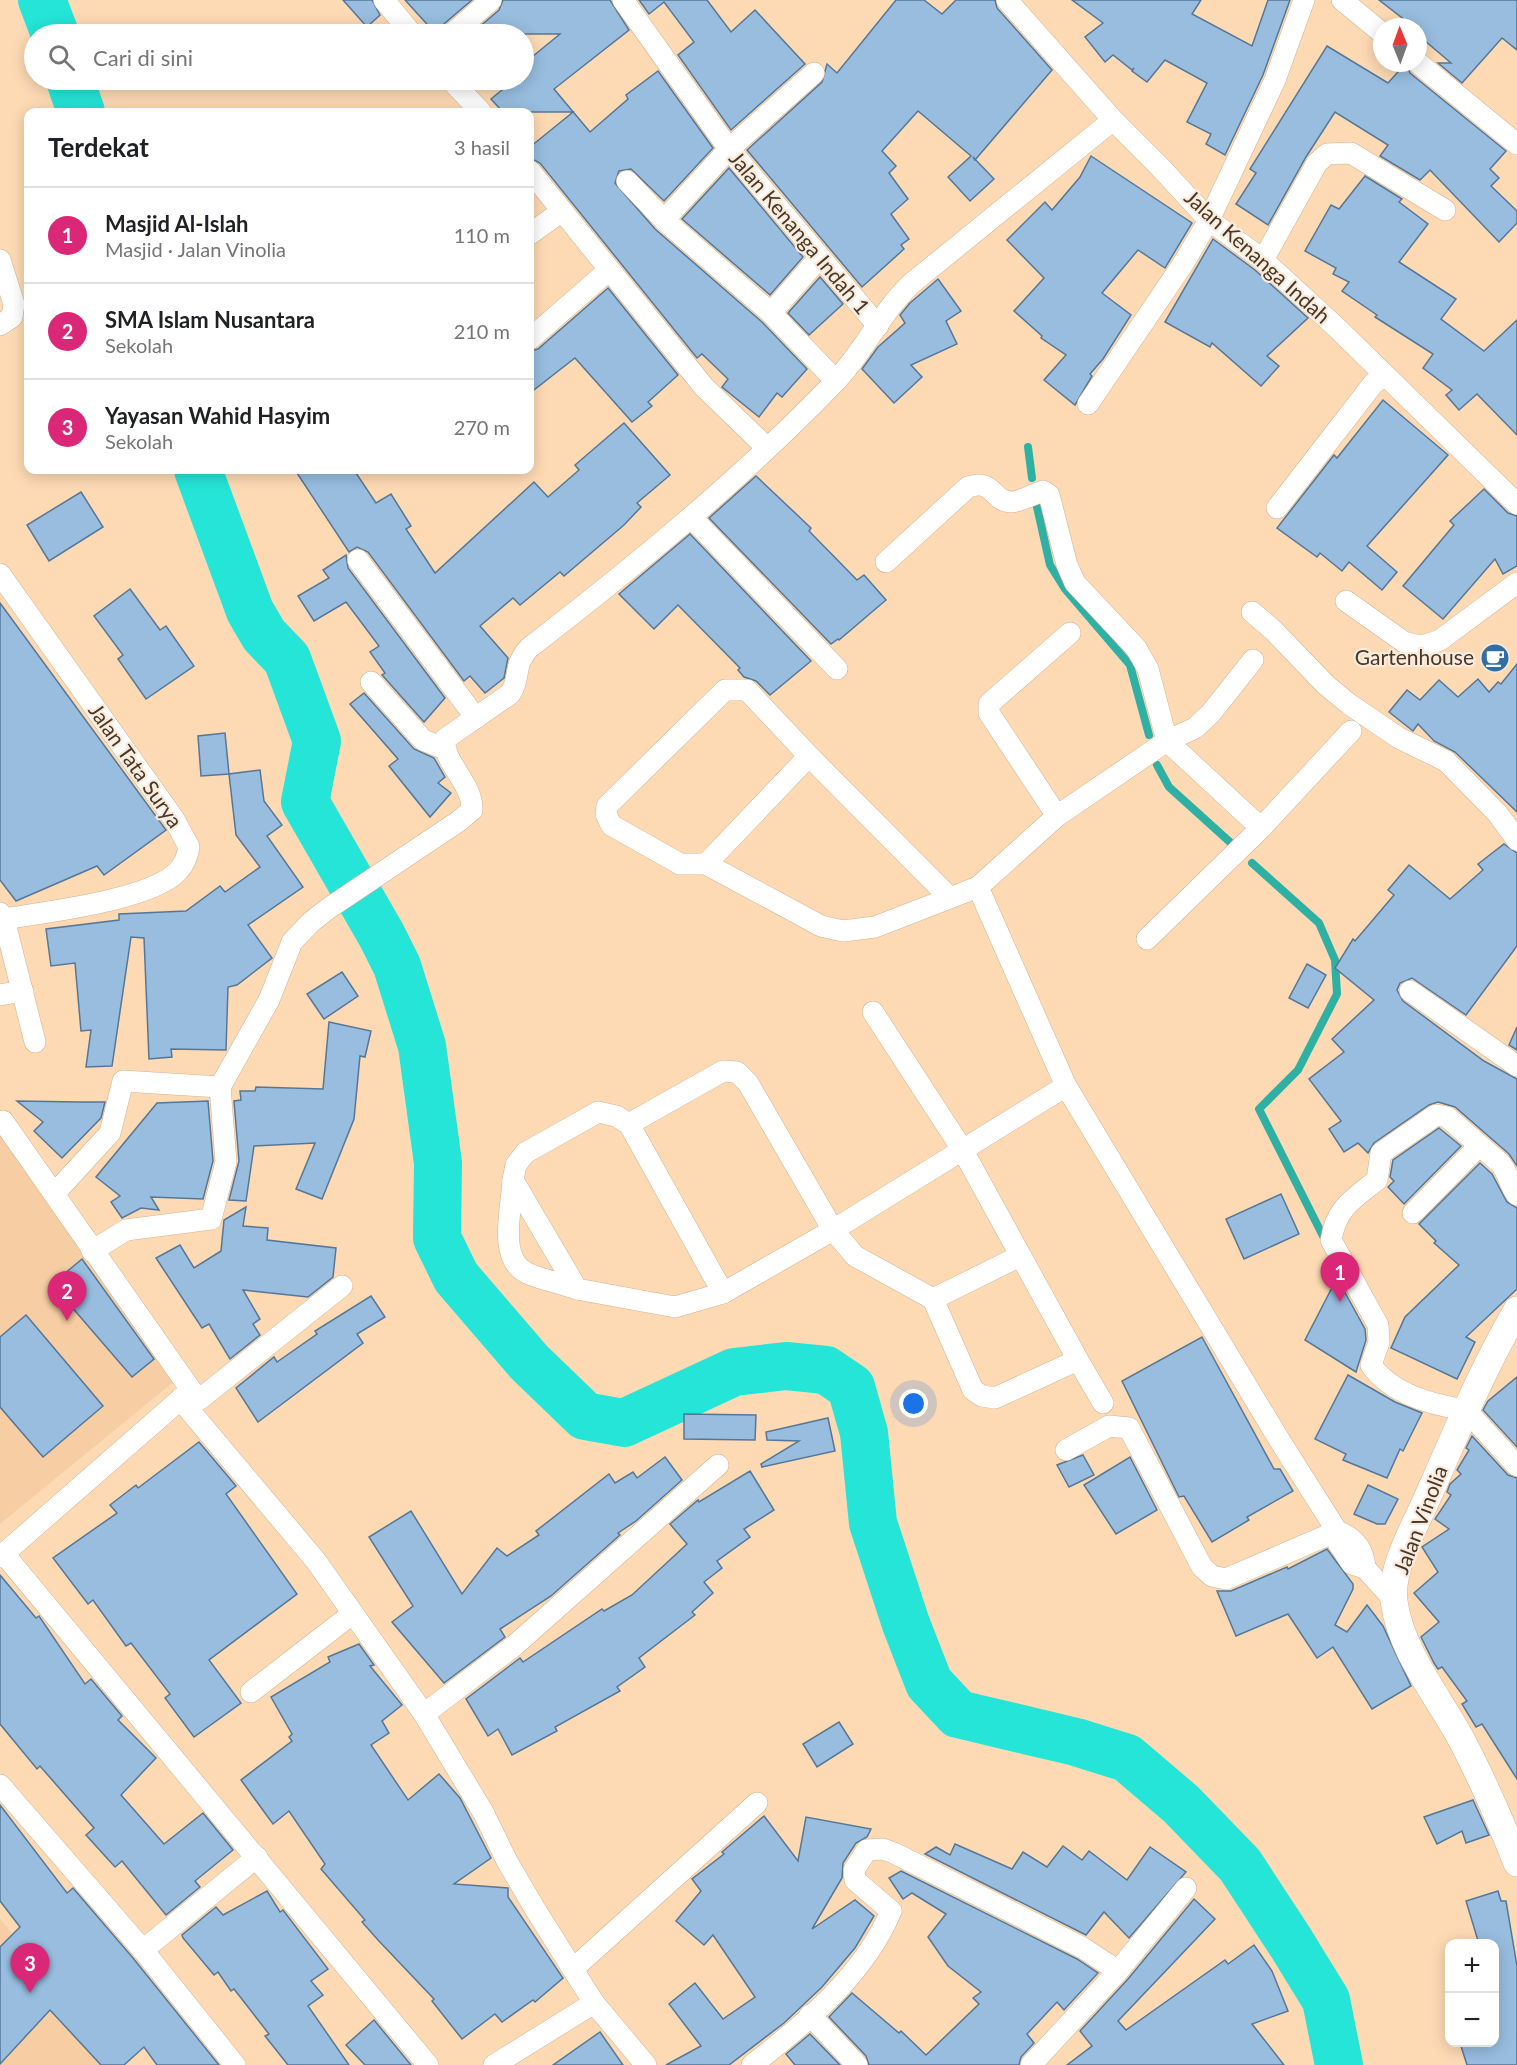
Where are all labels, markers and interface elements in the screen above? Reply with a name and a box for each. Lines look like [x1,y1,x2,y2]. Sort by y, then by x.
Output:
north arrow [1373,18,1427,72]
search box [24,24,534,90]
icon: search [45,41,78,74]
text: Cari di sini [93,44,193,71]
text: Terdekat [48,131,149,163]
text: 3 hasil [454,135,510,159]
street label: Jalan Kenanga Indah 1 [725,145,876,319]
street label: Jalan Kenanga Indah [1180,184,1336,328]
text: Masjid Al-Islah [105,210,248,237]
text: 1 [62,223,73,247]
text: 110 m [454,223,510,247]
text: Masjid · Jalan Vinolia [105,237,286,261]
text: SMA Islam Nusantara [105,306,315,333]
text: 2 [62,319,73,343]
text: 210 m [454,319,510,343]
text: Sekolah [105,333,173,357]
text: Yayasan Wahid Hasyim [105,402,330,429]
text: 3 [62,415,73,439]
text: 270 m [454,415,510,439]
text: Sekolah [105,429,173,453]
cafe icon: Gartenhouse [1479,642,1511,674]
place label: Gartenhouse [1355,644,1474,669]
street label: Jalan Tata Surya [84,698,188,832]
pin: 1 [1320,1252,1360,1302]
pin: 2 [48,1272,86,1321]
your location [899,1389,928,1418]
street label: Jalan Vinolia [1388,1462,1452,1577]
map controls [1445,1939,1499,2047]
button: + [1445,1939,1499,1993]
pin: 3 [10,1944,50,1993]
button: − [1445,1993,1499,2047]

